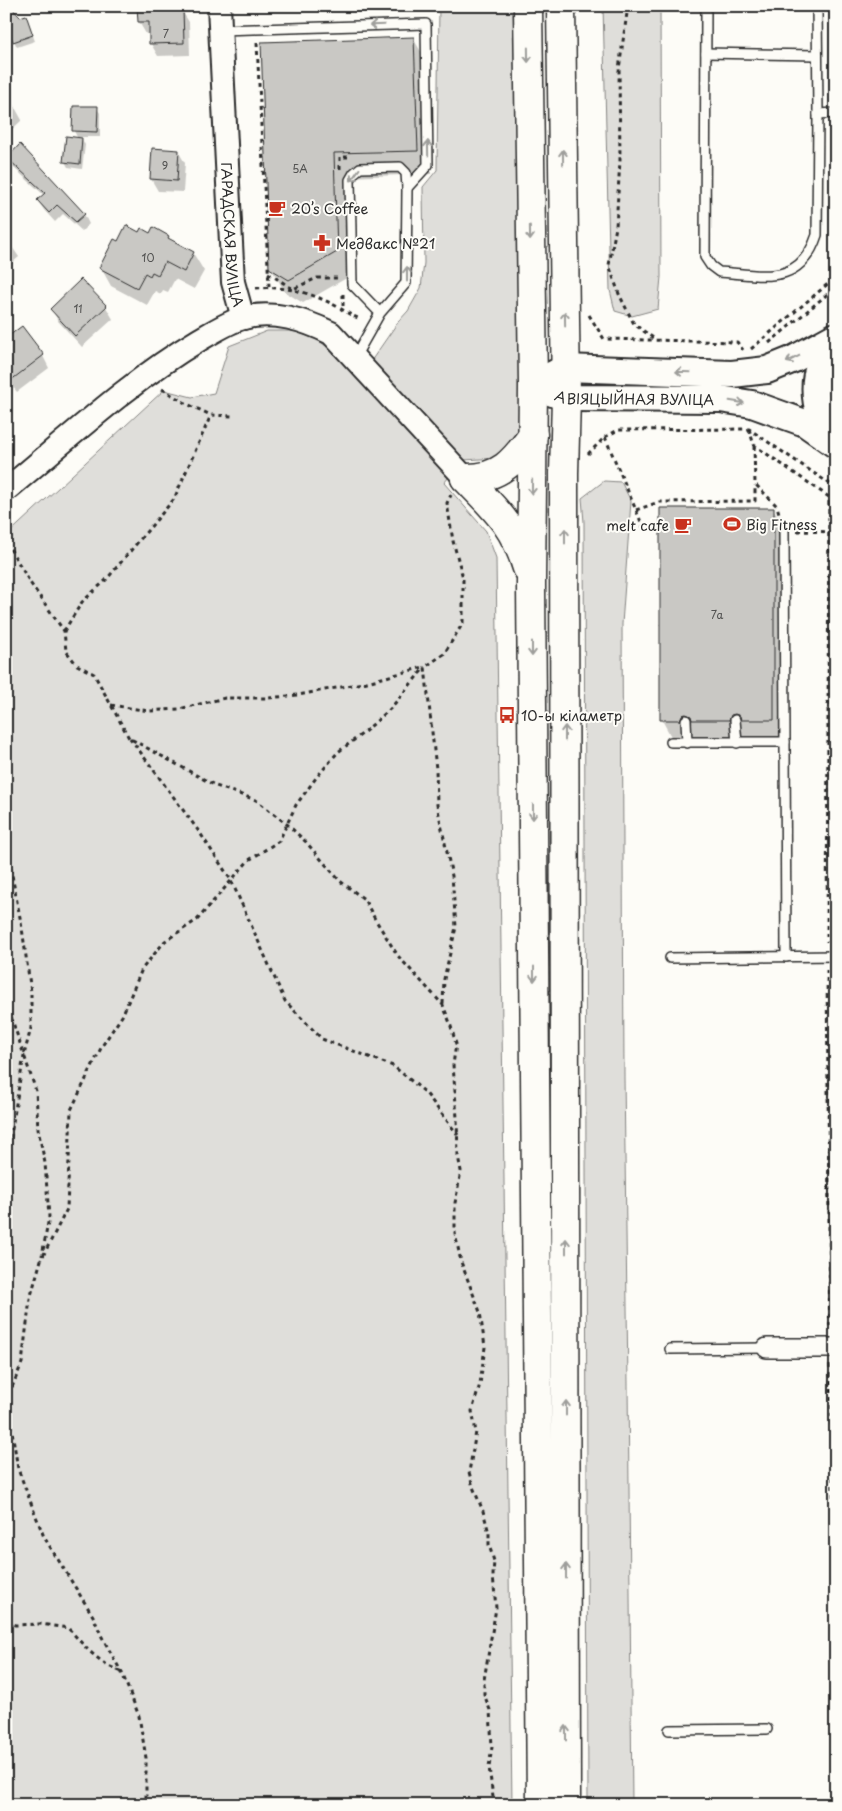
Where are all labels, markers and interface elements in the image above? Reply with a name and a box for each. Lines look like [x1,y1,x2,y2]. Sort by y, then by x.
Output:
one-way arrow [369,21,385,30]
house number: 7 [163,25,169,42]
one-way arrow [523,46,533,63]
one-way arrow [423,140,433,156]
one-way arrow [558,149,567,165]
house number: 9 [162,157,168,174]
house number: 5А [292,160,308,177]
street label: ГАРАДСКАЯ ВУЛІЦА [216,162,250,309]
one-way arrow [350,168,360,182]
cafe icon: 20’s Coffee [267,198,287,218]
place label: 20’s Coffee [291,198,368,219]
one-way arrow [525,224,535,240]
pharmacy icon: Медвакс №21 [312,233,332,253]
place label: Медвакс №21 [336,233,435,254]
house number: 10 [142,249,154,266]
one-way arrow [402,266,411,282]
house number: 11 [73,300,83,317]
one-way arrow [560,312,569,328]
one-way arrow [786,355,801,365]
one-way arrow [676,367,692,377]
street label: АВІЯЦЫЙНАЯ ВУЛІЦА [552,384,714,409]
one-way arrow [729,397,745,407]
one-way arrow [527,478,537,494]
sports icon: Big Fitness [722,514,742,534]
place label: Big Fitness [746,514,817,535]
place label: melt cafe [606,515,669,536]
cafe icon: melt cafe [673,515,693,535]
one-way arrow [560,528,570,544]
house number: 7а [711,606,723,623]
one-way arrow [527,640,537,657]
bus stop icon: 10-ы кіламетр [497,705,517,725]
place label: 10-ы кіламетр [521,705,622,726]
one-way arrow [560,725,570,742]
one-way arrow [528,803,538,819]
one-way arrow [529,966,539,982]
one-way arrow [561,1238,571,1254]
one-way arrow [561,1401,571,1417]
one-way arrow [561,1563,571,1580]
one-way arrow [561,1726,571,1742]

